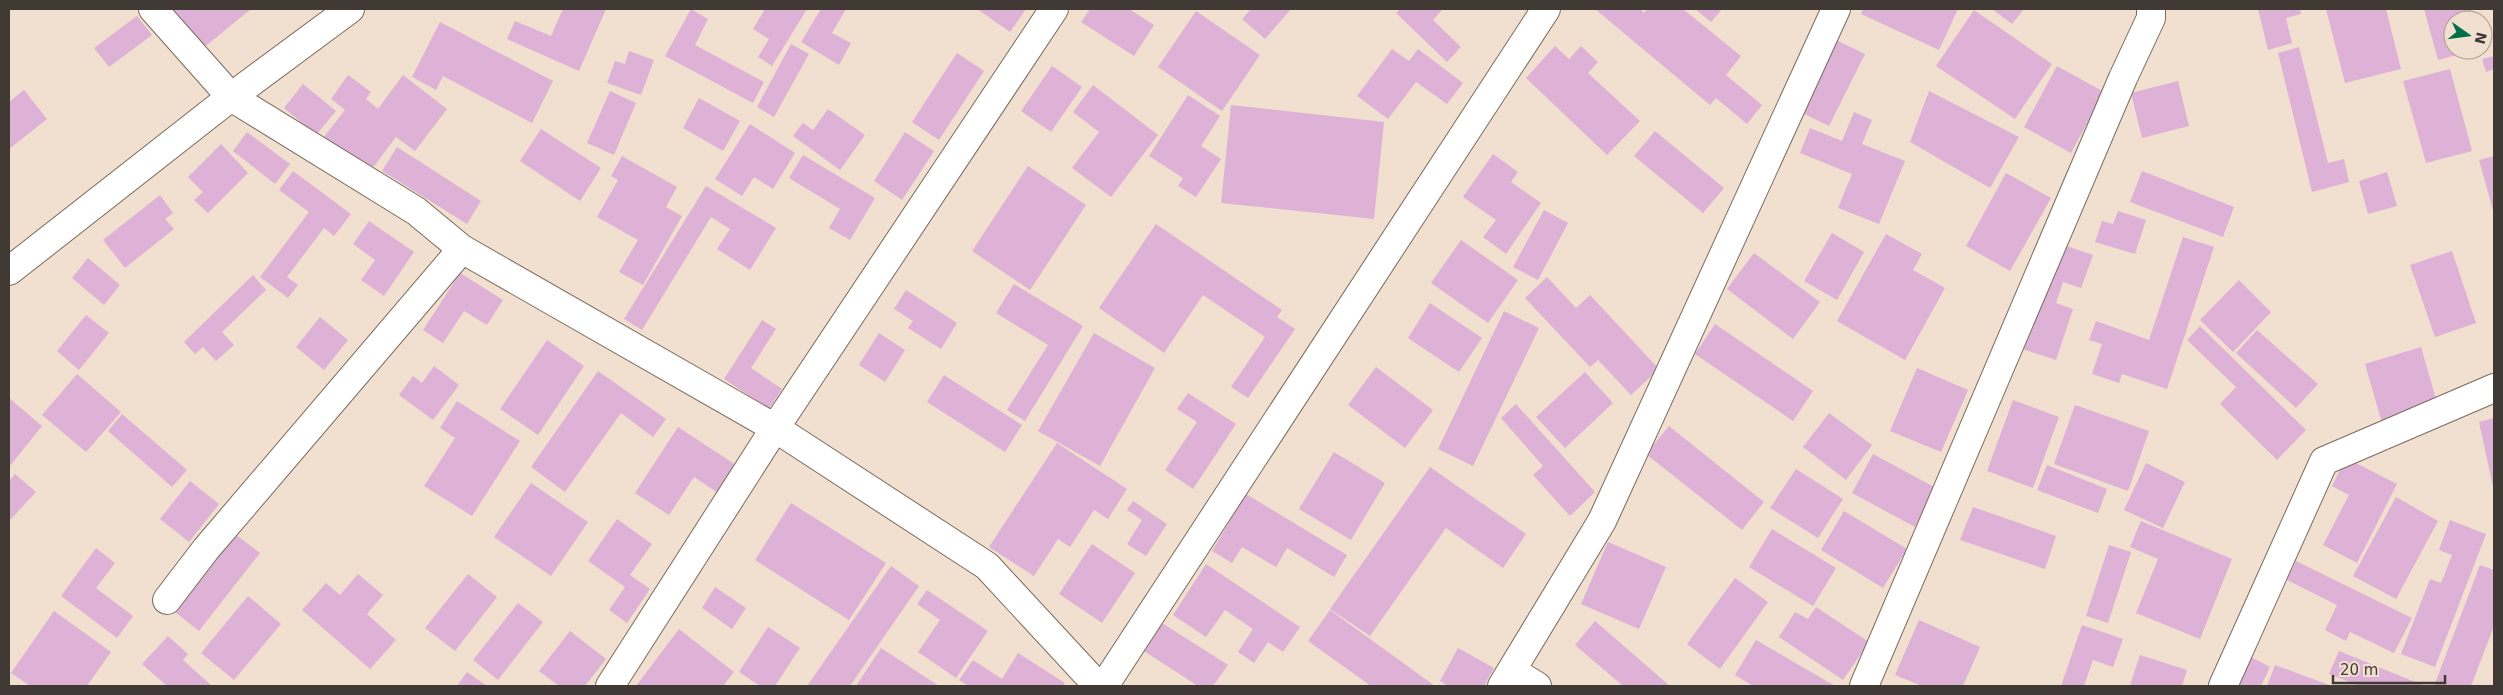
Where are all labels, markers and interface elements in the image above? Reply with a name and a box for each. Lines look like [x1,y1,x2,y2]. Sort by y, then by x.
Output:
north arrow [2443,10,2493,60]
text: N [2471,31,2490,46]
scale bar [2333,652,2446,684]
text: 20 m [2340,661,2378,679]

